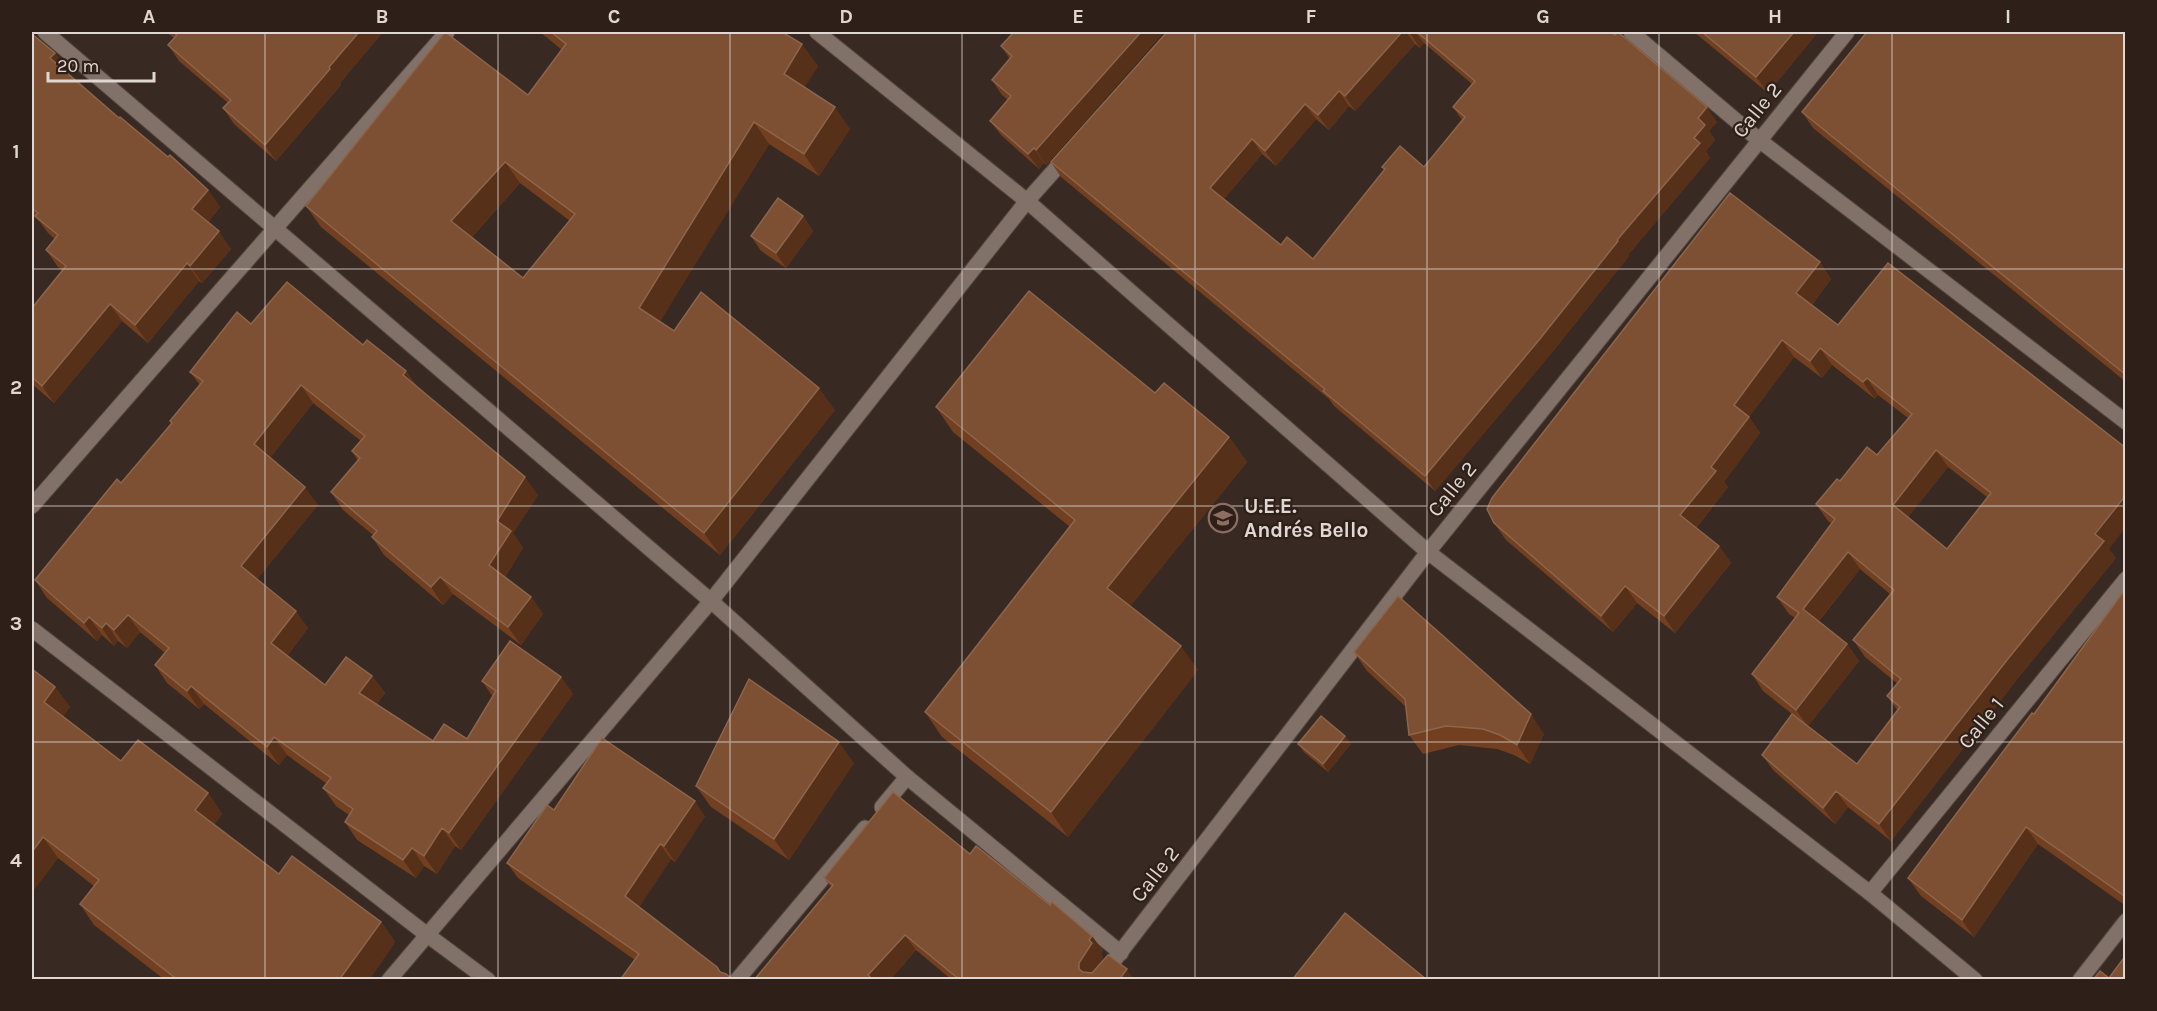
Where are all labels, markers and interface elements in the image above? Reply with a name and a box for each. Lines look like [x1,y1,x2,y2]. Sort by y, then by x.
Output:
text: A [143,5,156,28]
text: B [376,5,388,28]
text: C [608,5,620,28]
text: D [839,5,853,28]
text: E [1072,5,1084,28]
text: F [1306,5,1317,28]
text: G [1536,5,1550,28]
text: H [1768,5,1782,28]
text: I [2005,5,2011,28]
scale bar [48,45,154,83]
text: 20 m [57,55,99,77]
street label: Calle 2 [1727,78,1787,142]
text: 1 [12,140,20,163]
text: 2 [10,376,22,399]
street label: Calle 2 [1422,457,1482,521]
place label: U.E.E. Andrés Bello [1244,494,1368,542]
school or university icon: U.E.E. Andrés Bello [1207,502,1239,534]
text: 3 [10,612,22,635]
street label: Calle 1 [1953,693,2009,753]
street label: Calle 2 [1126,841,1184,907]
text: 4 [10,849,22,872]

